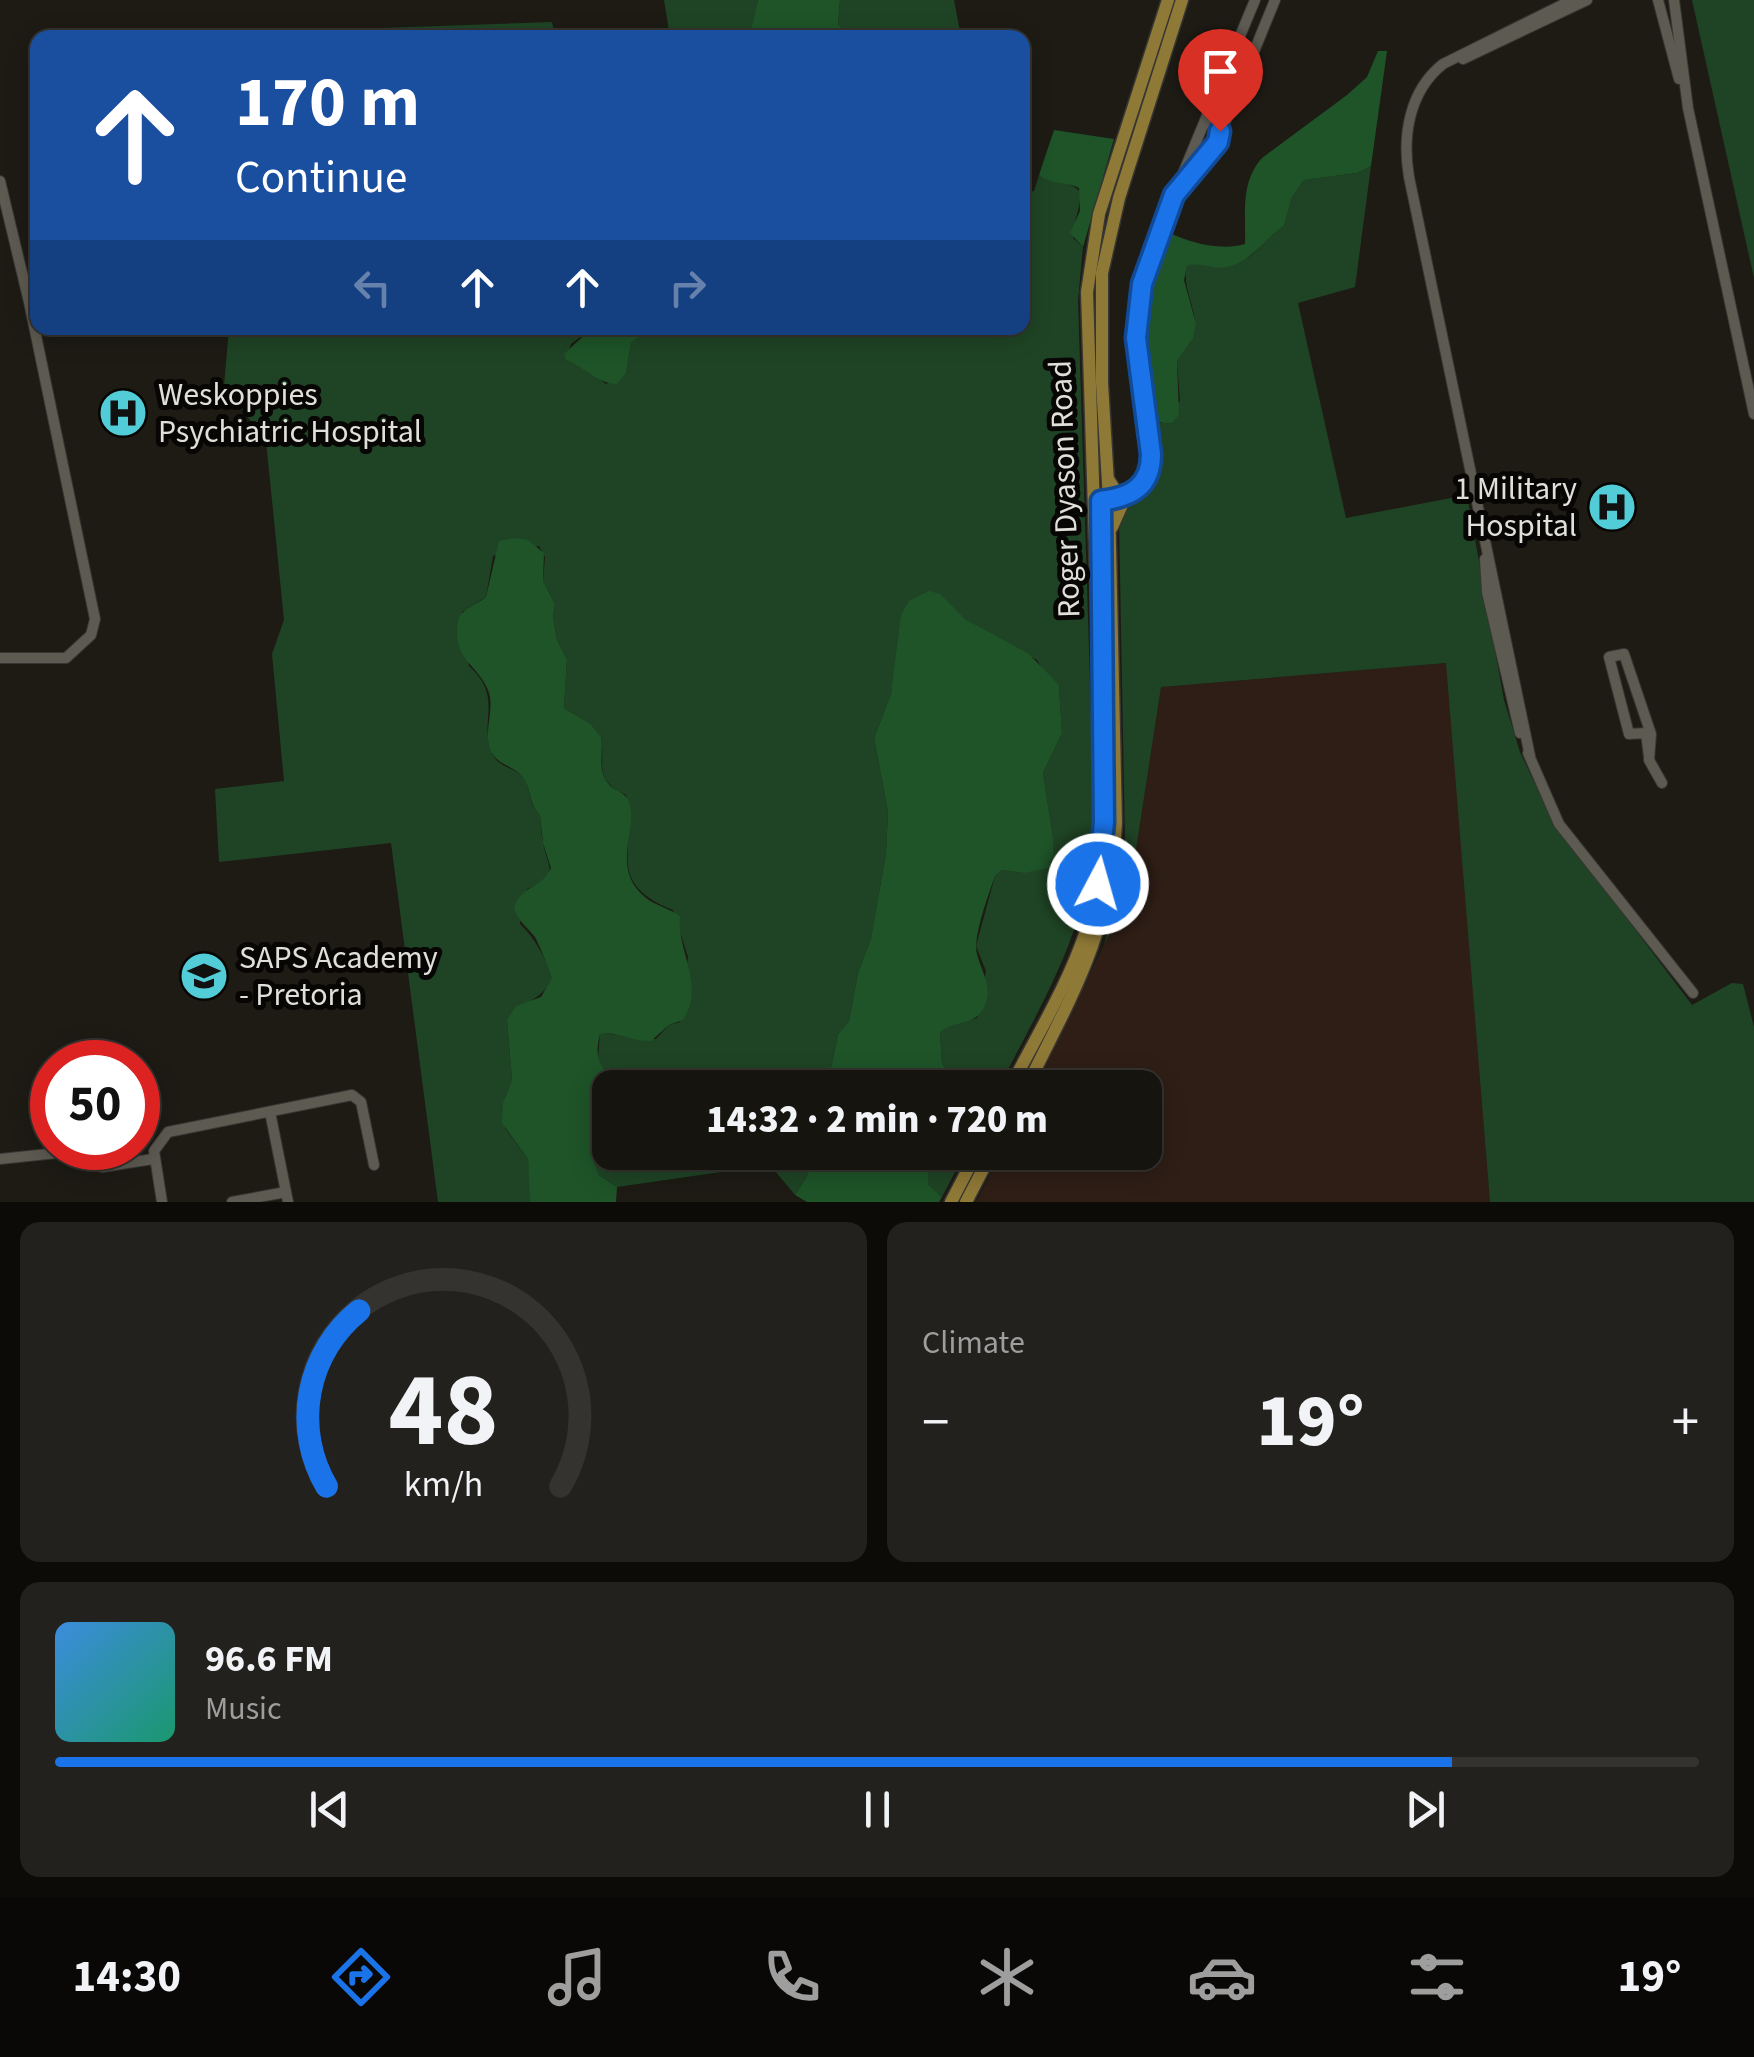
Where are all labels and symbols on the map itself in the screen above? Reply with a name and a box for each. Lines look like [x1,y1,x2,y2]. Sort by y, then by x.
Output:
pin [1178,29,1263,132]
street label: Roger Dyason Road [1038,359,1092,619]
place label: Weskoppies Psychiatric Hospital [158,372,422,455]
hospital icon: Weskoppies Psychiatric Hospital [97,387,149,439]
place label: 1 Military Hospital [1454,466,1577,549]
hospital icon: 1 Military Hospital [1586,481,1638,533]
position arrow [1046,832,1150,936]
place label: SAPS Academy - Pretoria [239,935,438,1018]
school or university icon: SAPS Academy - Pretoria [178,950,230,1002]
speed limit sign: 50 [30,1040,160,1170]

